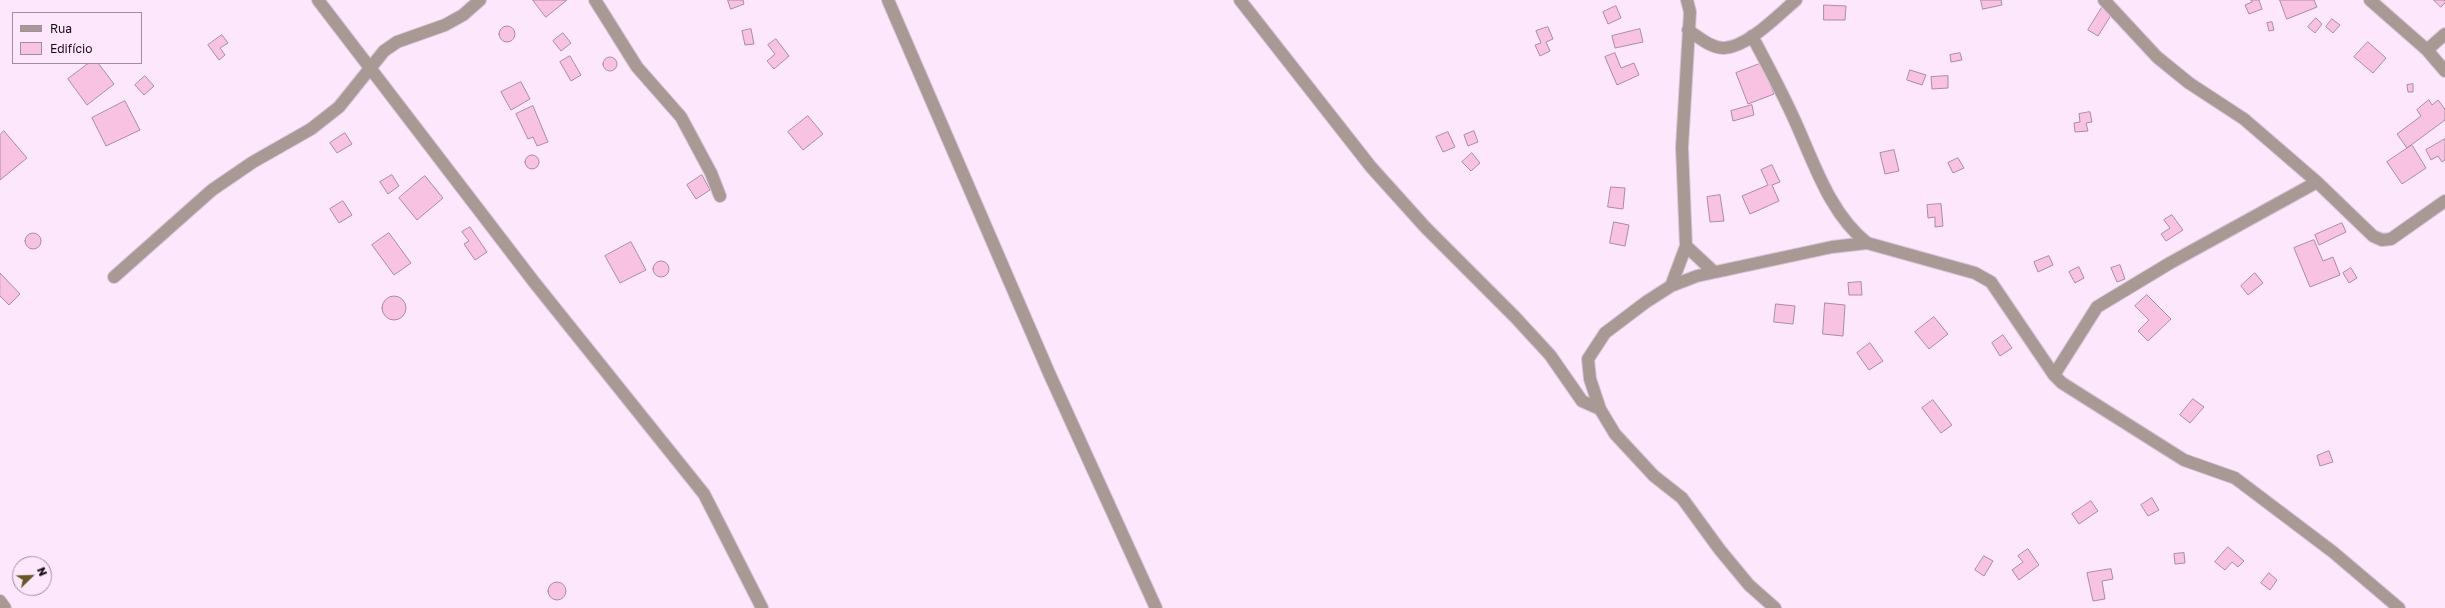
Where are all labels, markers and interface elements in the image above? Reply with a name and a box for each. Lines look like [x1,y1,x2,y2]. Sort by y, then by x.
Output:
legend [12,12,142,64]
text: Rua [50,21,72,36]
text: Edifício [50,41,92,56]
north arrow [12,556,52,596]
text: N [35,565,50,578]

